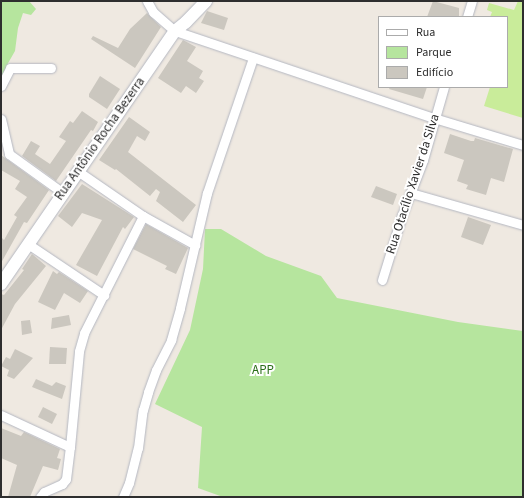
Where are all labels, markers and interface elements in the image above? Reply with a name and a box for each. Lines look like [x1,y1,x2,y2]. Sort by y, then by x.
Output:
legend [378,16,508,88]
text: Rua [416,24,435,41]
text: Parque [416,44,452,61]
text: Edifício [416,64,453,81]
street label: Rua Antônio Rocha Bezerra [52,74,148,204]
street label: Rua Otacílio Xavier da Silva [383,112,443,256]
park label: APP [252,362,274,378]

